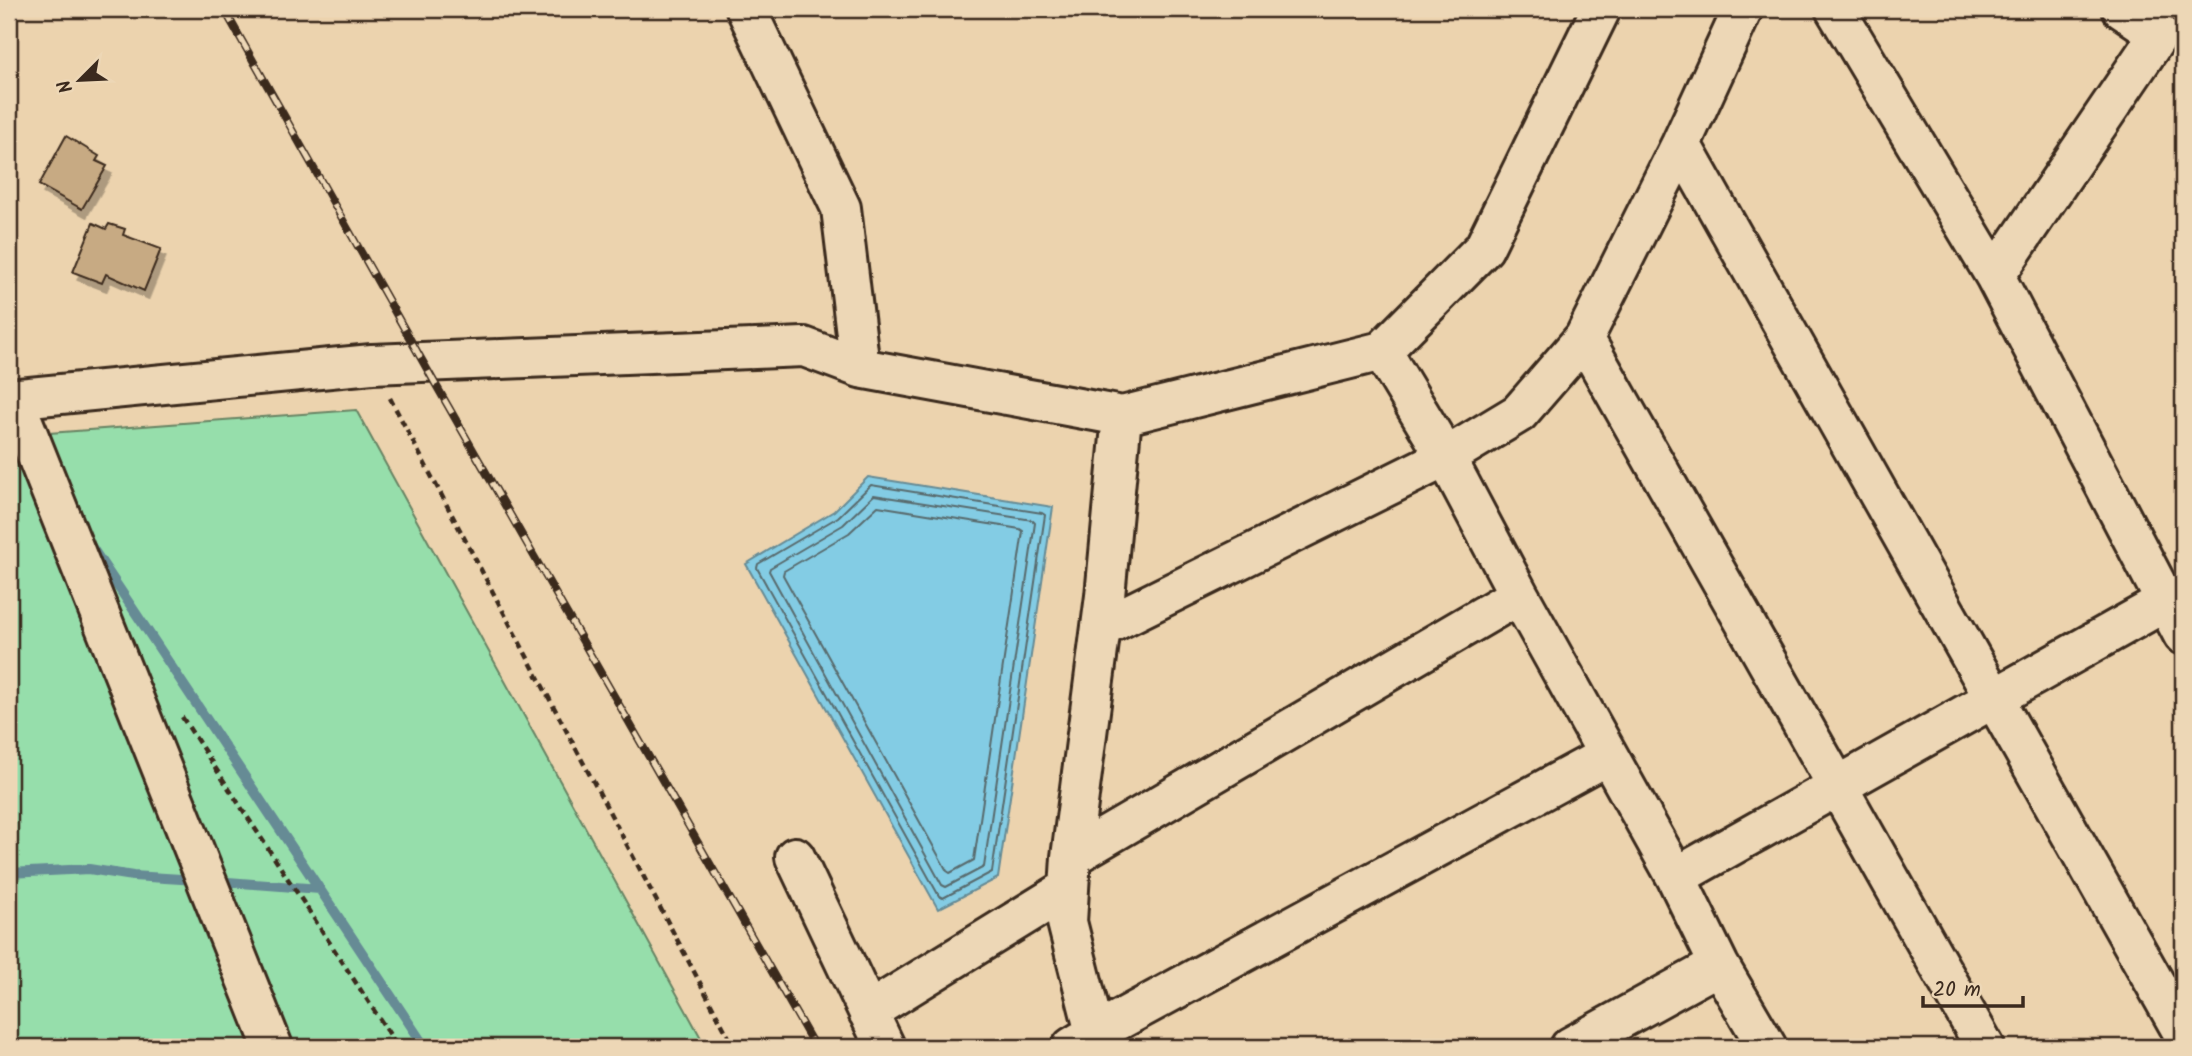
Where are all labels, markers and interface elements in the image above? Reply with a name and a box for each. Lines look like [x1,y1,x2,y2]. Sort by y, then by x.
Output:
north arrow [46,46,116,116]
text: N [50,75,82,98]
scale bar [1923,965,2022,1009]
text: 20 m [1933,974,1981,1007]

